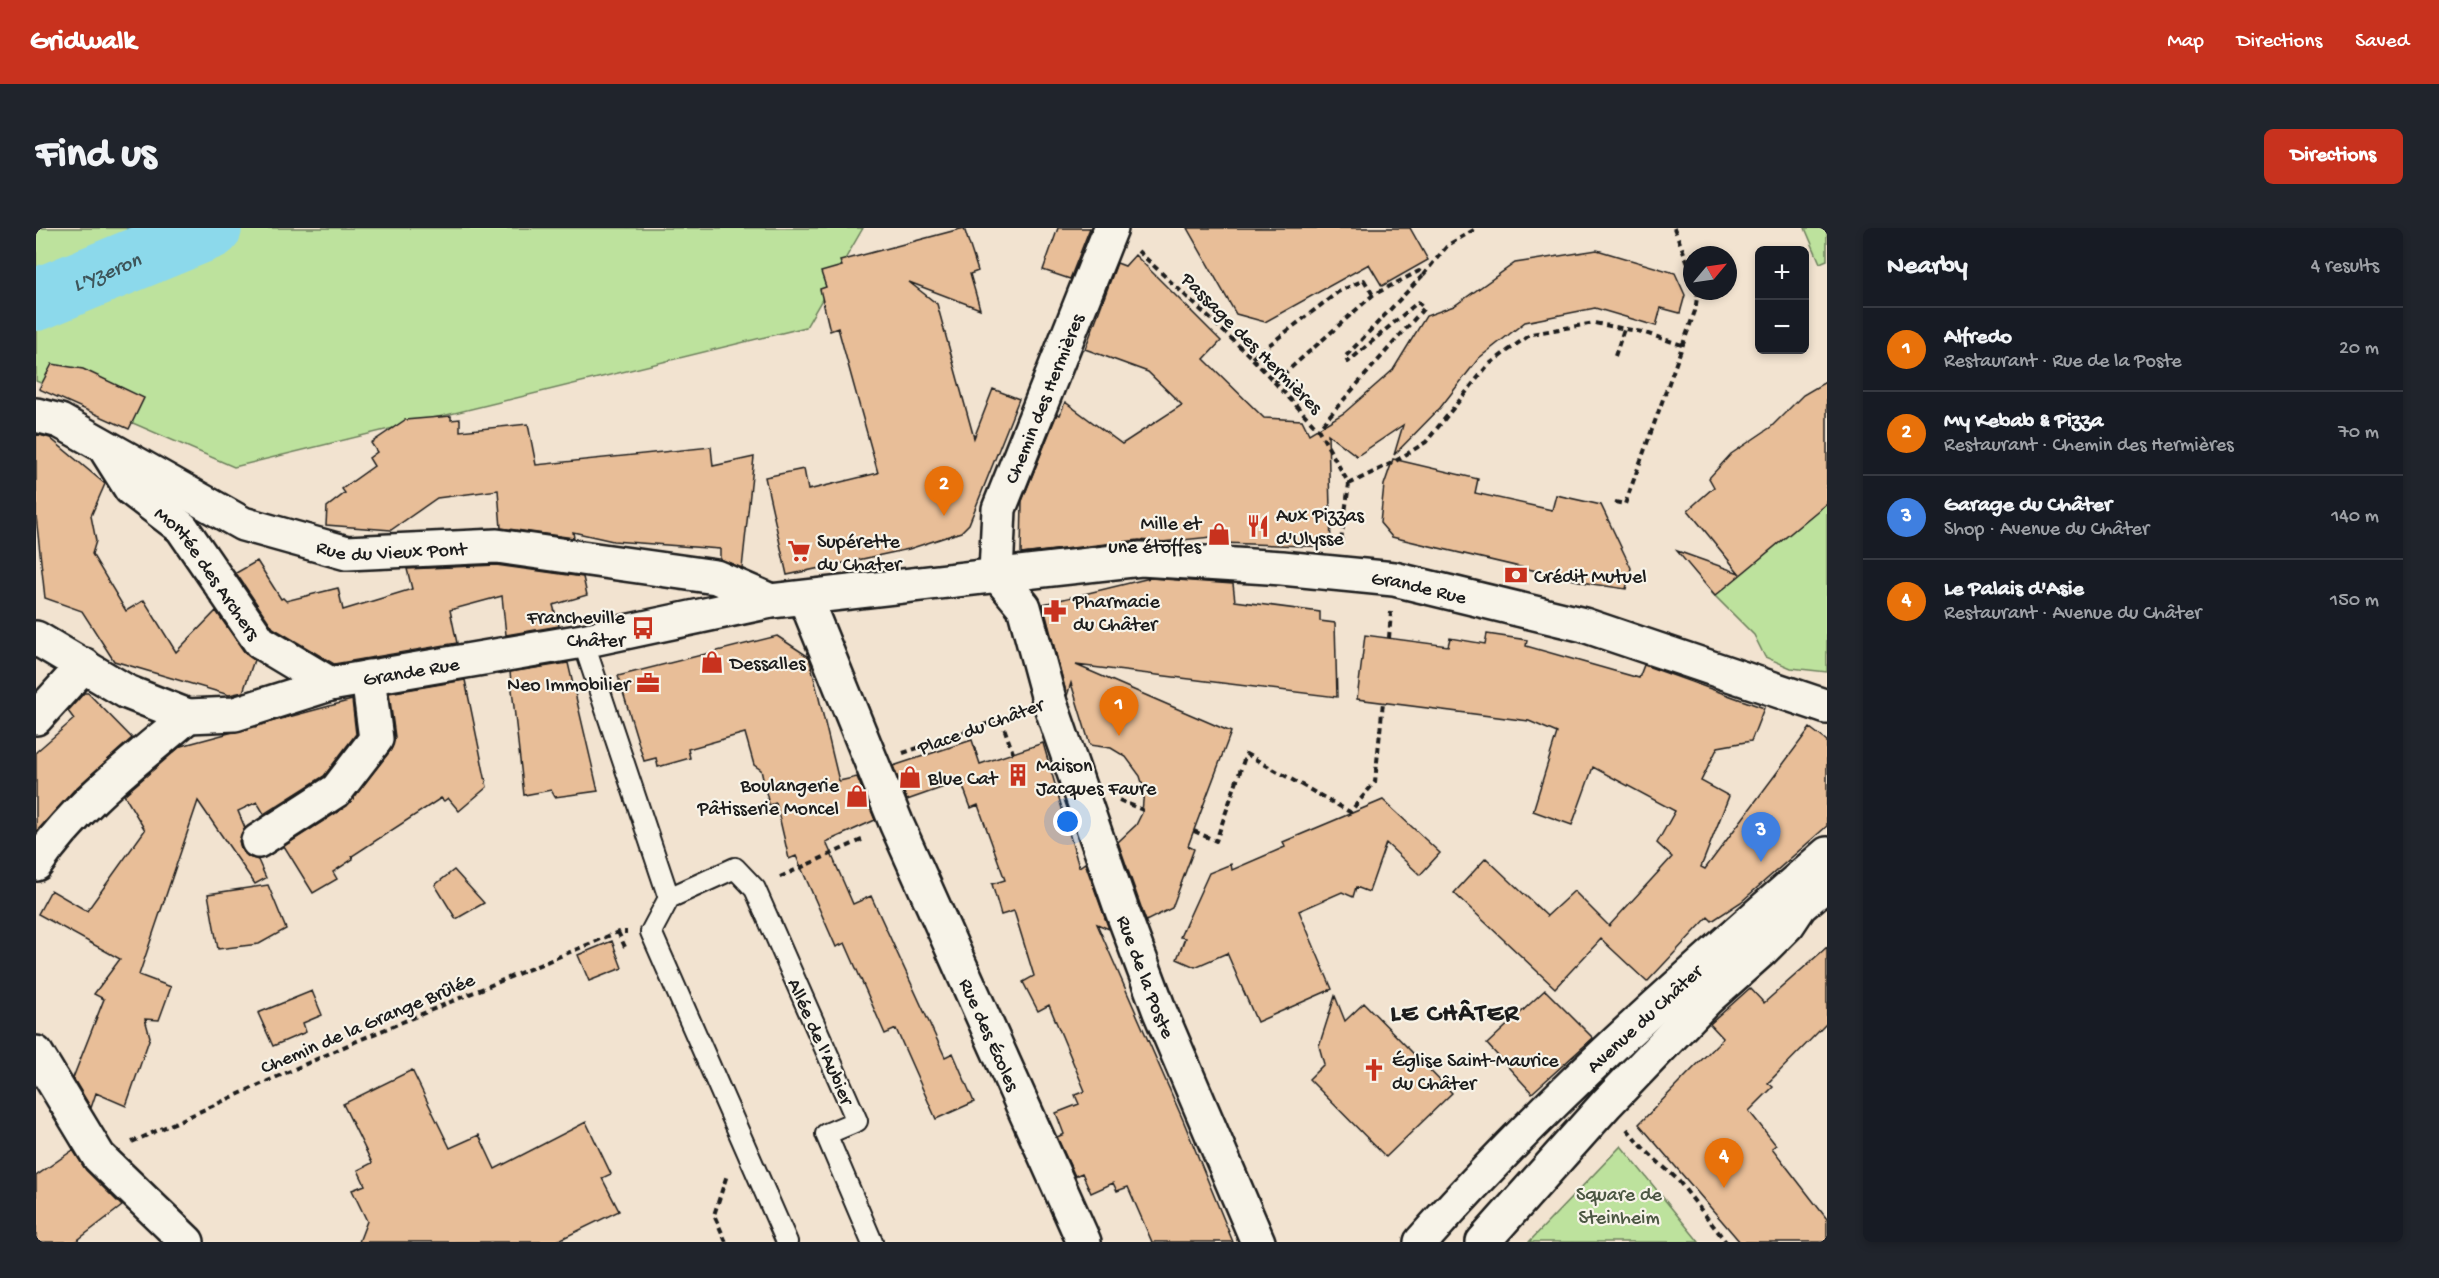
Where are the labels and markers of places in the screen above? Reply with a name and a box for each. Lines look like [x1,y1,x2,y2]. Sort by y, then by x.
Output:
pin: 2 [924,466,964,516]
place label: Aux Pizzas d'Ulysse [1276,506,1365,552]
restaurant icon: Aux Pizzas d'Ulysse [1245,513,1271,539]
place label: Mille et une étoffes [1108,514,1203,560]
shop icon: Mille et une étoffes [1206,521,1232,547]
place label: Supérette du Chater [817,532,903,578]
supermarket icon: Supérette du Chater [786,538,812,564]
bank icon: Crédit Mutuel [1503,562,1529,588]
place label: Crédit Mutuel [1534,567,1647,590]
place label: Pharmacie du Châter [1072,592,1160,638]
pharmacy icon: Pharmacie du Châter [1042,598,1068,624]
place label: Francheville Châter [526,608,627,654]
bus stop icon: Francheville Châter [630,615,656,641]
shop icon: Dessalles [699,649,725,675]
place label: Dessalles [728,654,806,677]
office icon: Neo Immobilier [635,670,661,696]
place label: Neo Immobilier [507,675,632,698]
pin: 1 [1100,686,1138,736]
place label: Maison Jacques Faure [1036,756,1157,802]
building icon: Maison Jacques Faure [1005,762,1031,788]
shop icon: Blue Cat [897,764,923,790]
place label: Blue Cat [927,769,999,792]
place label: Boulangerie Pâtisserie Moncel [697,776,840,822]
shop icon: Boulangerie Pâtisserie Moncel [844,783,870,809]
pin: 3 [1742,812,1780,862]
place label: Église Saint-Maurice du Châter [1392,1050,1559,1097]
church icon: Église Saint-Maurice du Châter [1361,1057,1387,1083]
pin: 4 [1704,1138,1744,1188]

